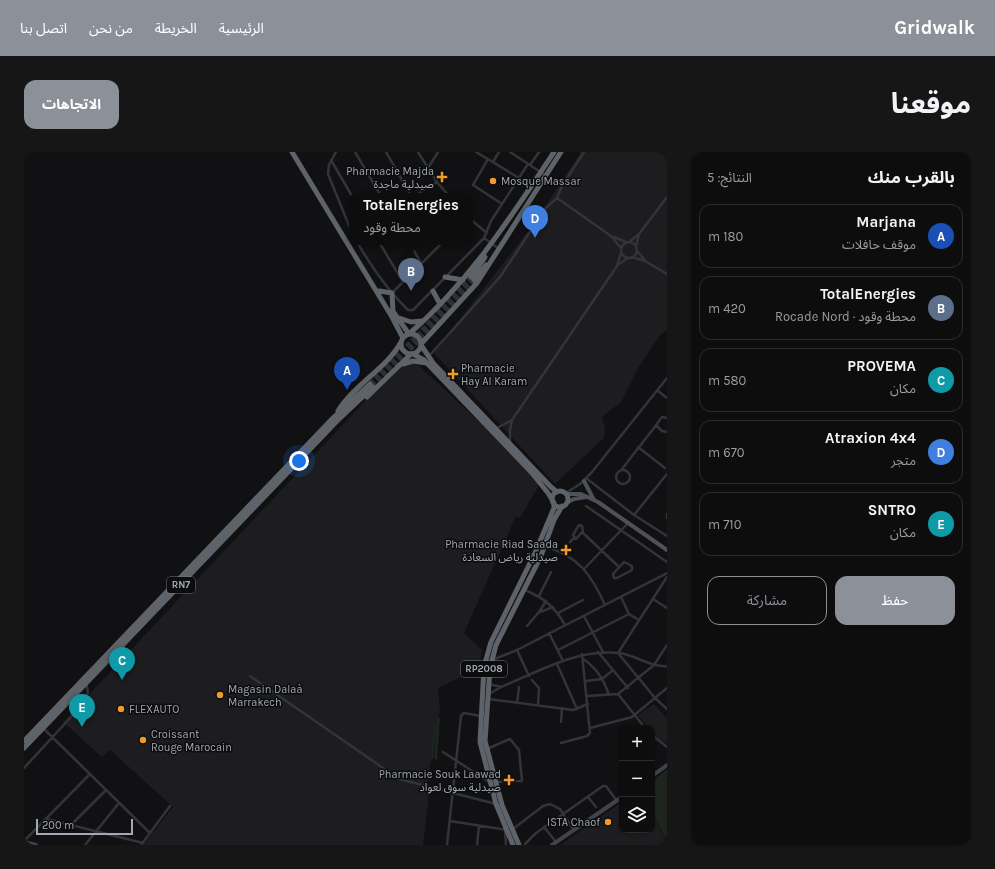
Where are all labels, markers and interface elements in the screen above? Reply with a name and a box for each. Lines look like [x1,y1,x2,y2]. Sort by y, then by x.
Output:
text: Gridwalk [894,17,975,39]
text: اتصل بنا [20,20,67,37]
text: من نحن [89,20,133,37]
text: الخريطة [155,20,197,37]
text: الرئيسية [219,20,264,37]
button: الاتجاهات [24,80,119,129]
text: موقعنا [891,87,971,120]
place label: Pharmacie Majda صيدلية ماجدة [346,165,434,191]
text: بالقرب منك [868,167,955,187]
text: النتائج: 5 [707,170,752,185]
marker: Pharmacie Majda صيدلية ماجدة [437,172,447,182]
place label: Mosque Massar [501,175,580,188]
marker: Mosque Massar [488,176,498,186]
popup [349,193,473,245]
text: TotalEnergies [363,196,459,214]
pin: D [522,205,548,238]
text: Marjana [856,213,916,231]
text: محطة وقود [363,220,421,235]
text: 180 m [708,229,743,244]
text: A [937,229,945,244]
text: موقف حافلات [842,237,916,252]
pin: B [398,258,424,291]
text: TotalEnergies [820,285,916,303]
text: 420 m [708,301,746,316]
text: B [937,301,945,316]
text: محطة وقود · Rocade Nord [775,309,916,324]
pin: A [334,357,360,390]
text: PROVEMA [847,357,916,375]
place label: Pharmacie Hay Al Karam [461,362,527,388]
marker: Pharmacie Hay Al Karam [448,369,458,379]
text: 580 m [708,373,746,388]
text: C [937,373,945,388]
text: مكان [890,381,916,396]
text: Atraxion 4x4 [825,429,916,447]
text: 670 m [708,445,745,460]
text: D [937,445,945,460]
your location [289,451,309,471]
text: متجر [891,453,916,468]
text: SNTRO [868,501,916,519]
text: 710 m [708,517,741,532]
text: E [937,517,945,532]
text: مكان [890,525,916,540]
place label: Pharmacie Riad Saada صيدلية رياض السعادة [445,538,558,564]
marker: Pharmacie Riad Saada صيدلية رياض السعادة [561,545,571,555]
button: مشاركة [707,576,827,625]
button: حفظ [835,576,955,625]
road number: RN7 [167,577,195,593]
pin: C [109,647,135,680]
road number: RP2008 [461,661,507,677]
place label: Magasin Dalaà Marrakech [228,683,302,709]
marker: Magasin Dalaà Marrakech [215,690,225,700]
pin: E [69,694,95,727]
place label: FLEXAUTO [129,703,179,716]
marker: FLEXAUTO [116,704,126,714]
map controls [619,725,655,833]
button: + [619,725,655,761]
place label: Croissant Rouge Marocain [151,728,232,754]
marker: Croissant Rouge Marocain [138,735,148,745]
button: − [619,761,655,797]
place label: Pharmacie Souk Laawad صيدلية سوق لعواد [379,768,501,794]
marker: Pharmacie Souk Laawad صيدلية سوق لعواد [504,775,514,785]
button: layers [619,797,655,833]
place label: ISTA Chaof [547,816,600,829]
scale bar [36,817,133,836]
marker: ISTA Chaof [603,817,613,827]
text: 200 m [42,819,74,832]

